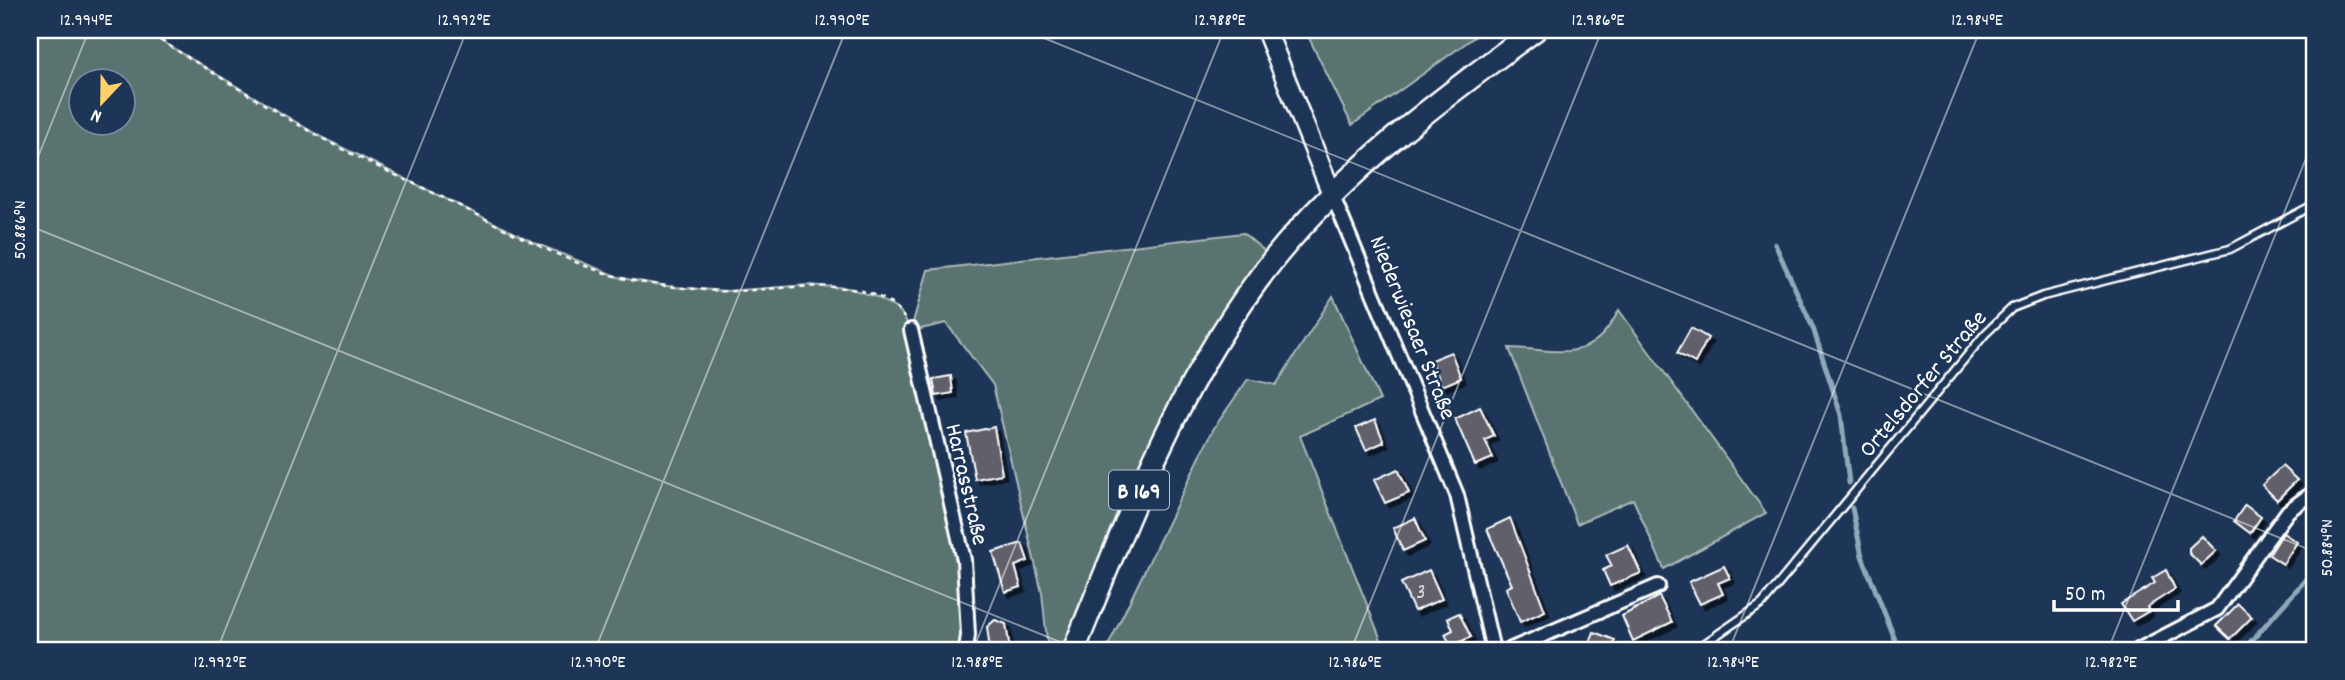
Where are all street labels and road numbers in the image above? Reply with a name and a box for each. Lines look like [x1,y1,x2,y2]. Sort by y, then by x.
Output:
street label: Niederwiesaer Straße [1359,231,1464,425]
street label: Ortelsdorfer Straße [1852,304,1996,466]
street label: Harrasstraße [935,421,996,549]
road number: B 169 [1109,470,1169,510]

